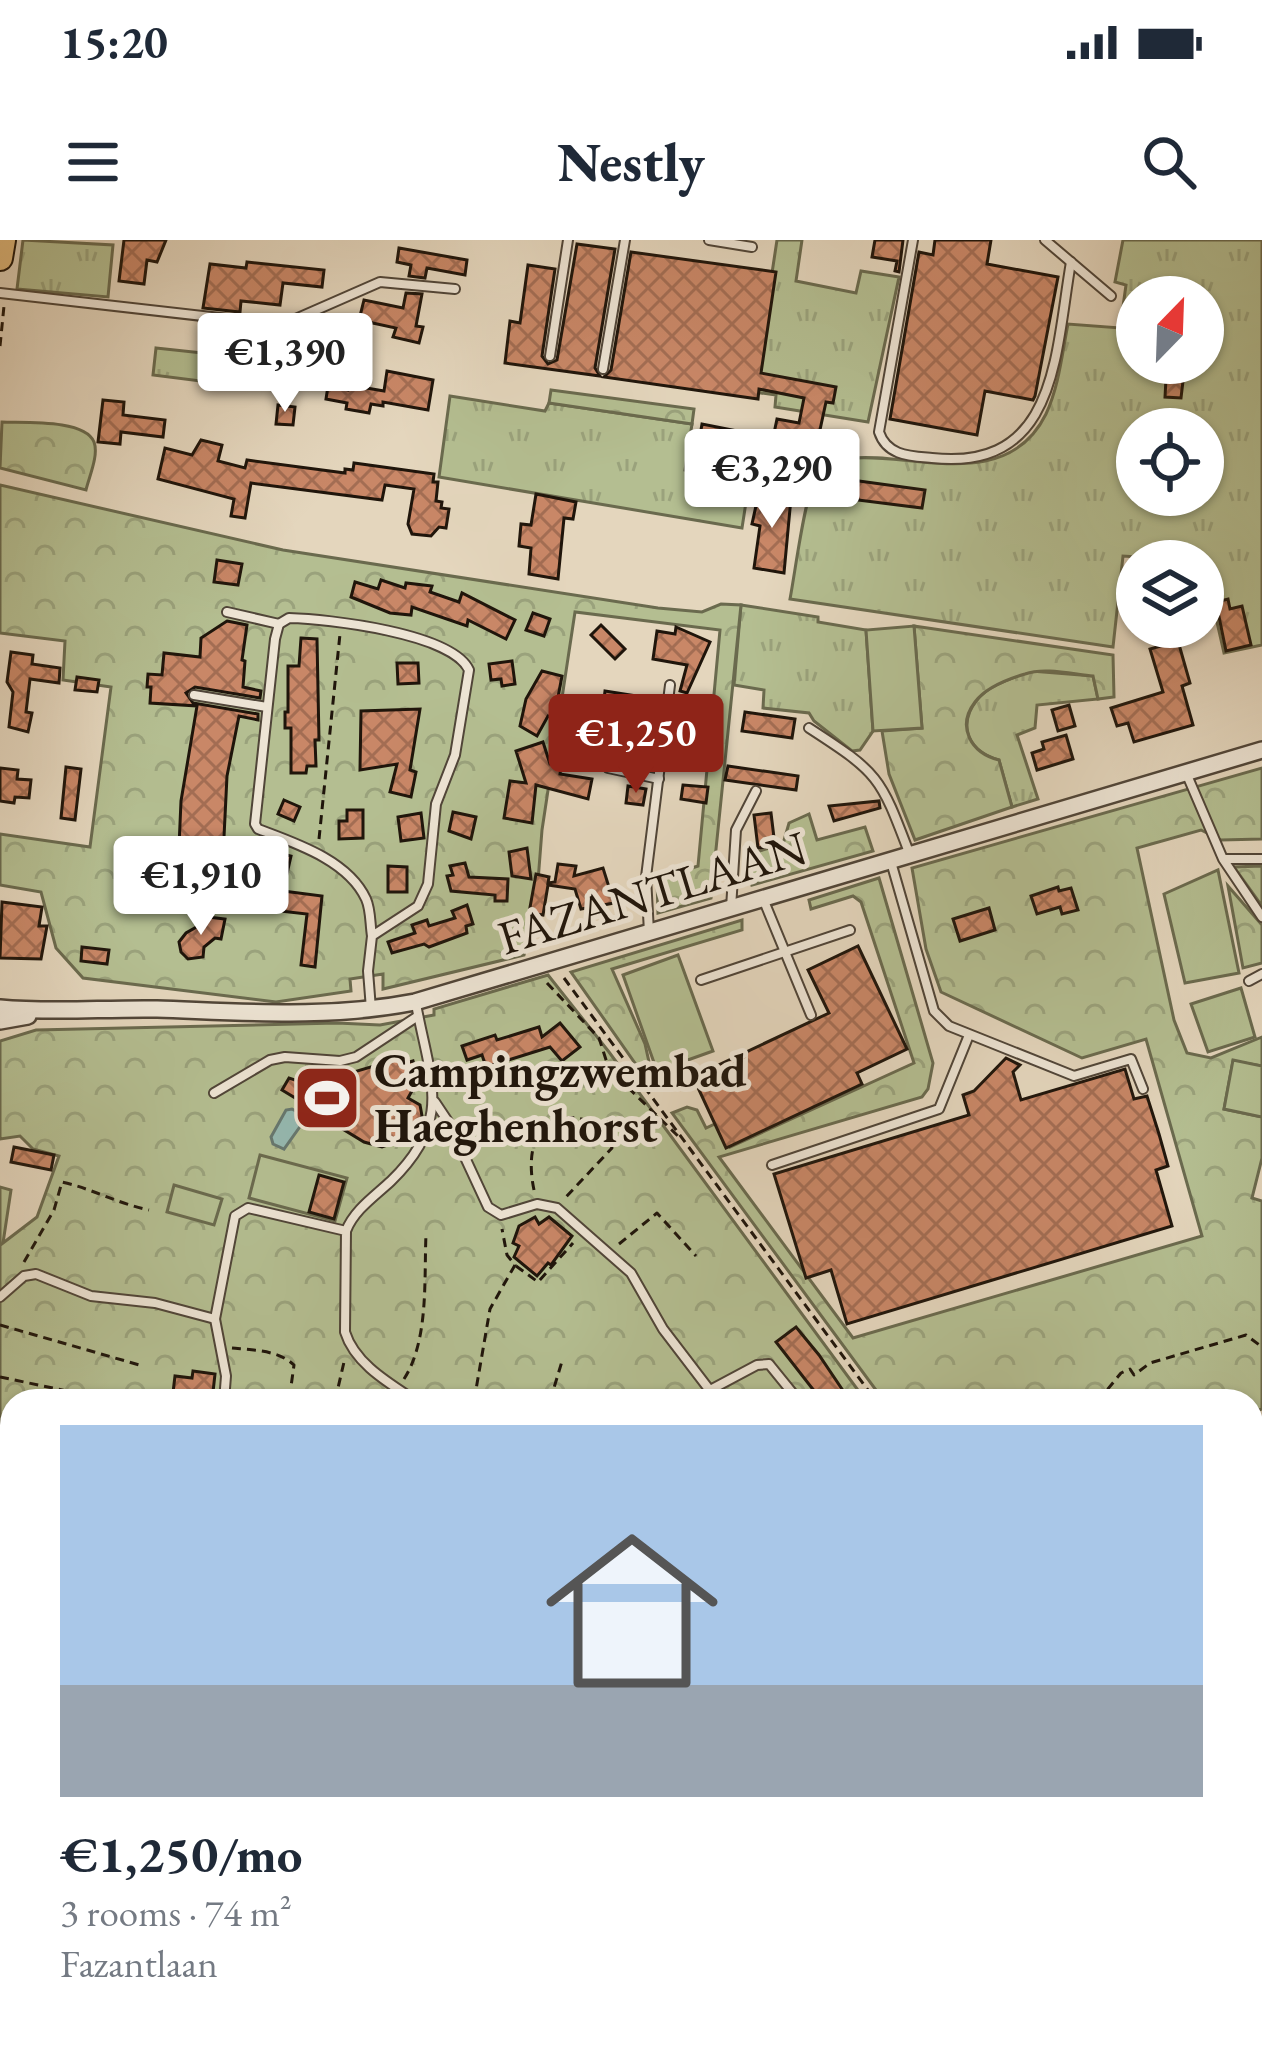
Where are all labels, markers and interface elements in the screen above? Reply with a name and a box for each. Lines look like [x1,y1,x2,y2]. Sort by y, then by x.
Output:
text: 15:20 [60,13,168,71]
text: Nestly [557,127,705,197]
icon: menu [60,129,126,195]
icon: search [1136,129,1202,195]
north arrow [1116,276,1224,384]
map controls [1116,276,1224,648]
pin: €1,390 [187,313,383,415]
text: €1,390 [225,326,345,377]
button: locate [1116,408,1224,516]
pin: €3,290 [674,429,870,531]
text: €3,290 [712,442,832,493]
button: layers [1116,540,1224,648]
pin: €1,250 [538,694,734,796]
text: €1,250 [576,707,696,758]
street label: FAZANTLAAN [490,816,814,968]
pin: €1,910 [103,836,299,938]
text: €1,910 [141,849,261,900]
place label: Campingzwembad Haeghenhorst [374,1039,747,1156]
sports icon: Campingzwembad Haeghenhorst [292,1063,362,1133]
icon: home [524,1503,740,1719]
text: €1,250/mo [60,1821,303,1887]
text: 3 rooms · 74 m² [60,1887,292,1938]
text: Fazantlaan [60,1938,218,1989]

